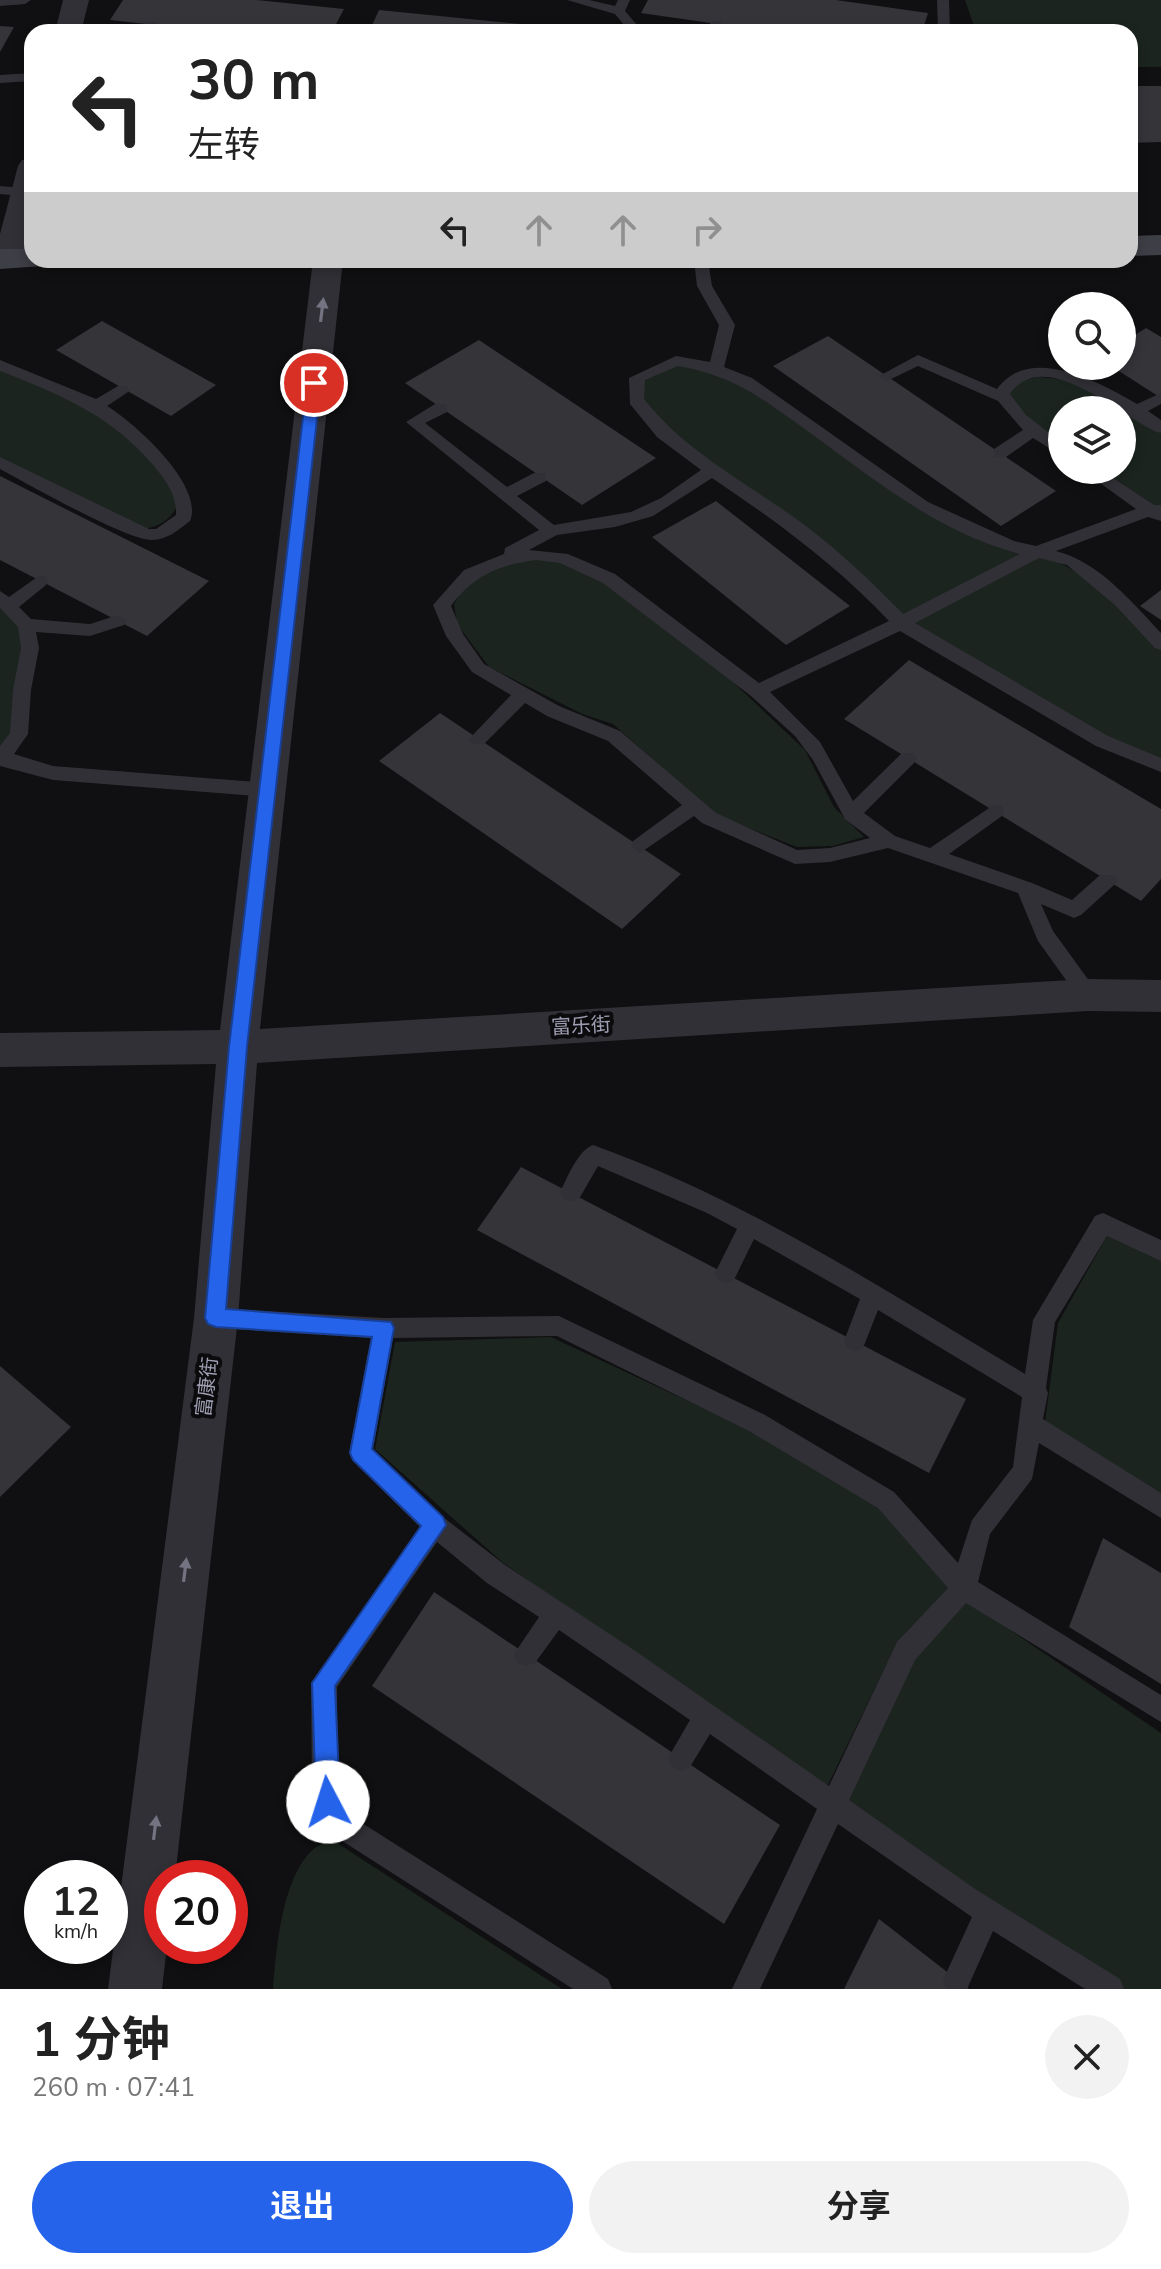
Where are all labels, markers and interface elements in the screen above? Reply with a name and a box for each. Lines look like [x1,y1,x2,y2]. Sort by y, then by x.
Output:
text: 30 m [188,42,319,119]
icon: left [56,56,160,160]
text: 左转 [188,121,260,170]
icon: left [433,208,477,252]
icon: ahead [517,208,561,252]
icon: ahead [601,208,645,252]
icon: right [685,208,729,252]
map controls [1048,292,1136,484]
button: search [1048,292,1136,380]
one-way arrow [316,297,329,322]
pin [280,349,348,417]
icon: arrive [292,361,336,405]
button: layers [1048,396,1136,484]
street label: 富乐街 [550,1011,612,1041]
street label: 富康街 [190,1356,224,1418]
one-way arrow [179,1557,192,1582]
position arrow [286,1760,370,1844]
one-way arrow [148,1815,161,1840]
speed limit sign: 20 [144,1860,248,1964]
text: 12 [52,1875,100,1929]
text: km/h [54,1918,98,1945]
text: 1 分钟 [32,2007,170,2073]
button: close [1045,2015,1129,2099]
text: 260 m · 07:41 [32,2070,195,2105]
button: 退出 [32,2161,573,2253]
button: 分享 [589,2161,1129,2253]

